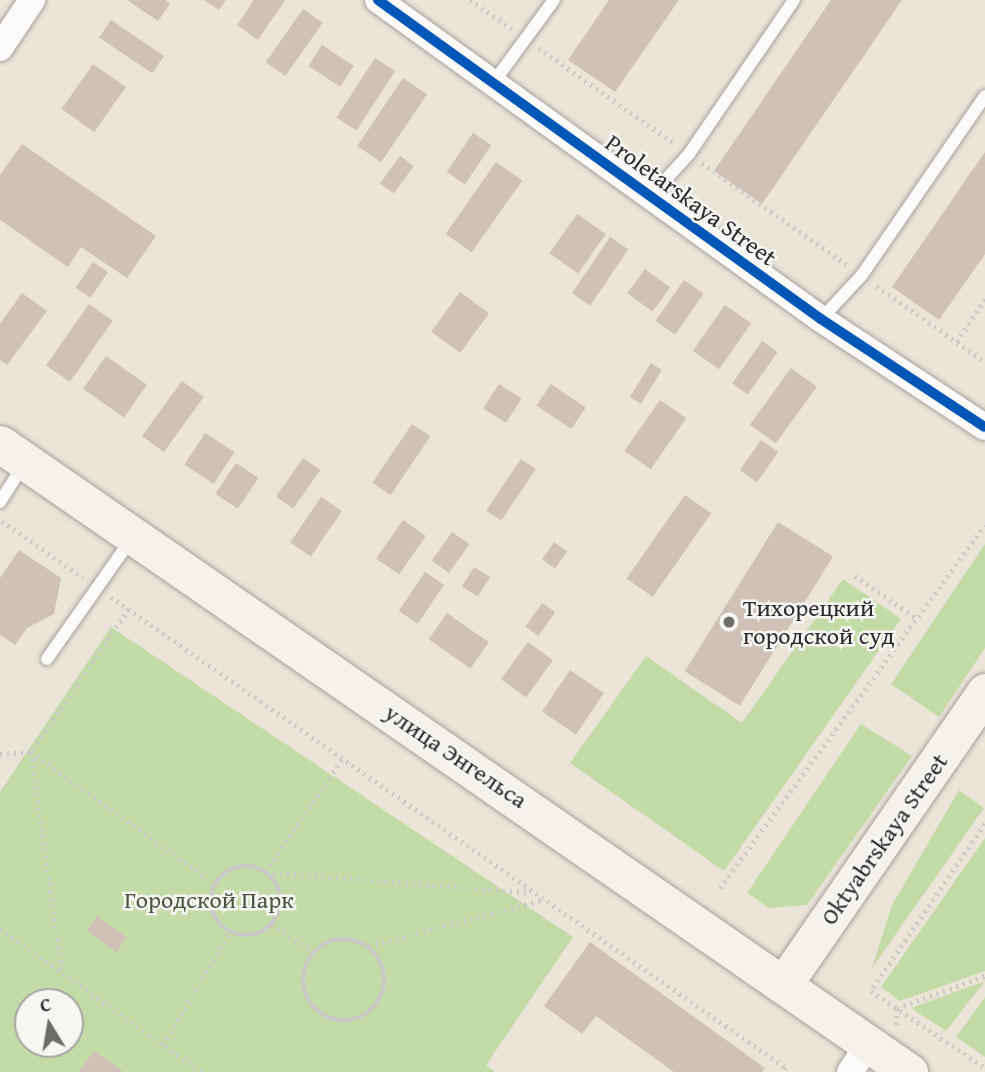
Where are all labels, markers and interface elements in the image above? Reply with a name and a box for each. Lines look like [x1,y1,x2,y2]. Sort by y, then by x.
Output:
street label: Proletarskaya Street [600,128,782,272]
place label: Тихорецкий городской суд [743,594,895,650]
marker: Тихорецкий городской суд [721,614,737,630]
street label: улица Энгельса [379,698,533,814]
street label: Oktyabrskaya Street [814,748,954,930]
park label: Городской Парк [124,886,294,914]
north arrow [14,988,84,1058]
text: С [37,990,53,1019]

